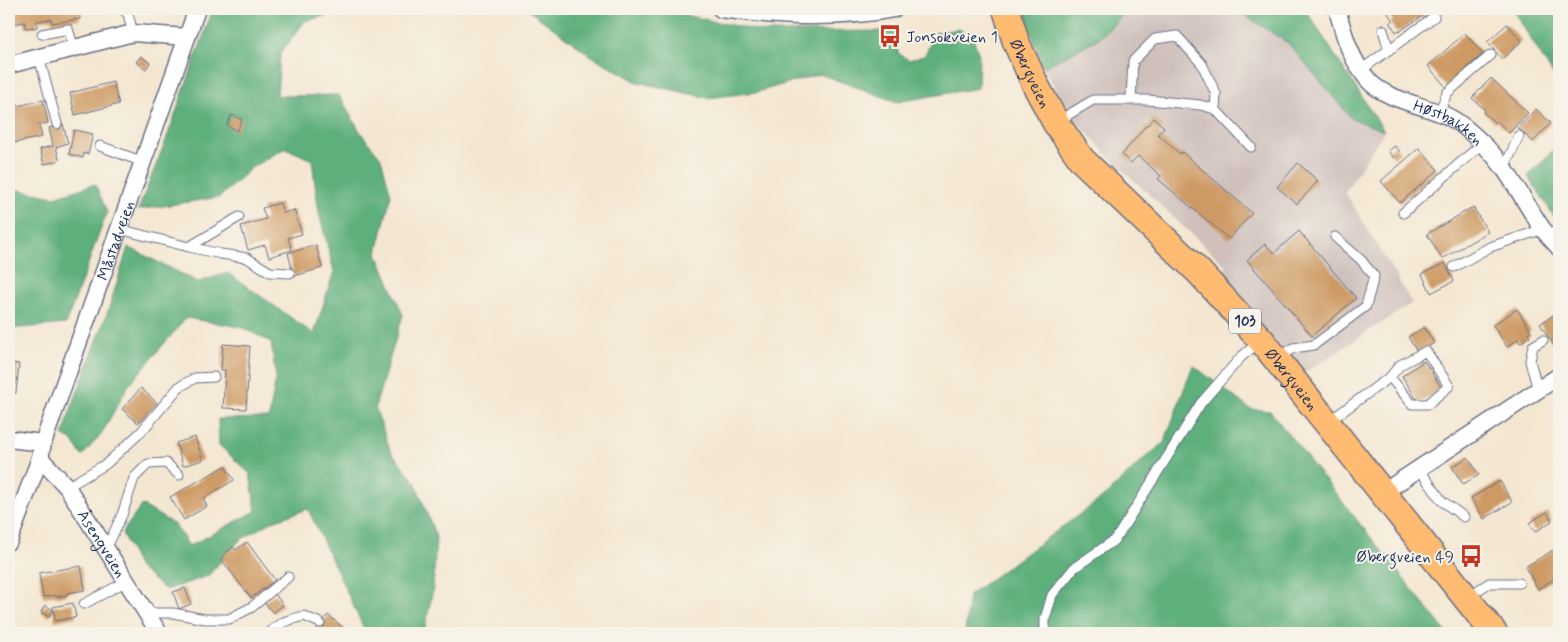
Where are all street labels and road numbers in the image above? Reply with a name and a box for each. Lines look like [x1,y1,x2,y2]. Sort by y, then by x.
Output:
street label: Øbergveien [1004,36,1055,112]
street label: Høstbakken [1411,96,1488,151]
street label: Måstadveien [93,198,140,284]
road number: 103 [1229,308,1261,334]
street label: Øbergveien [1260,344,1322,416]
street label: Åsengveien [72,506,130,582]

